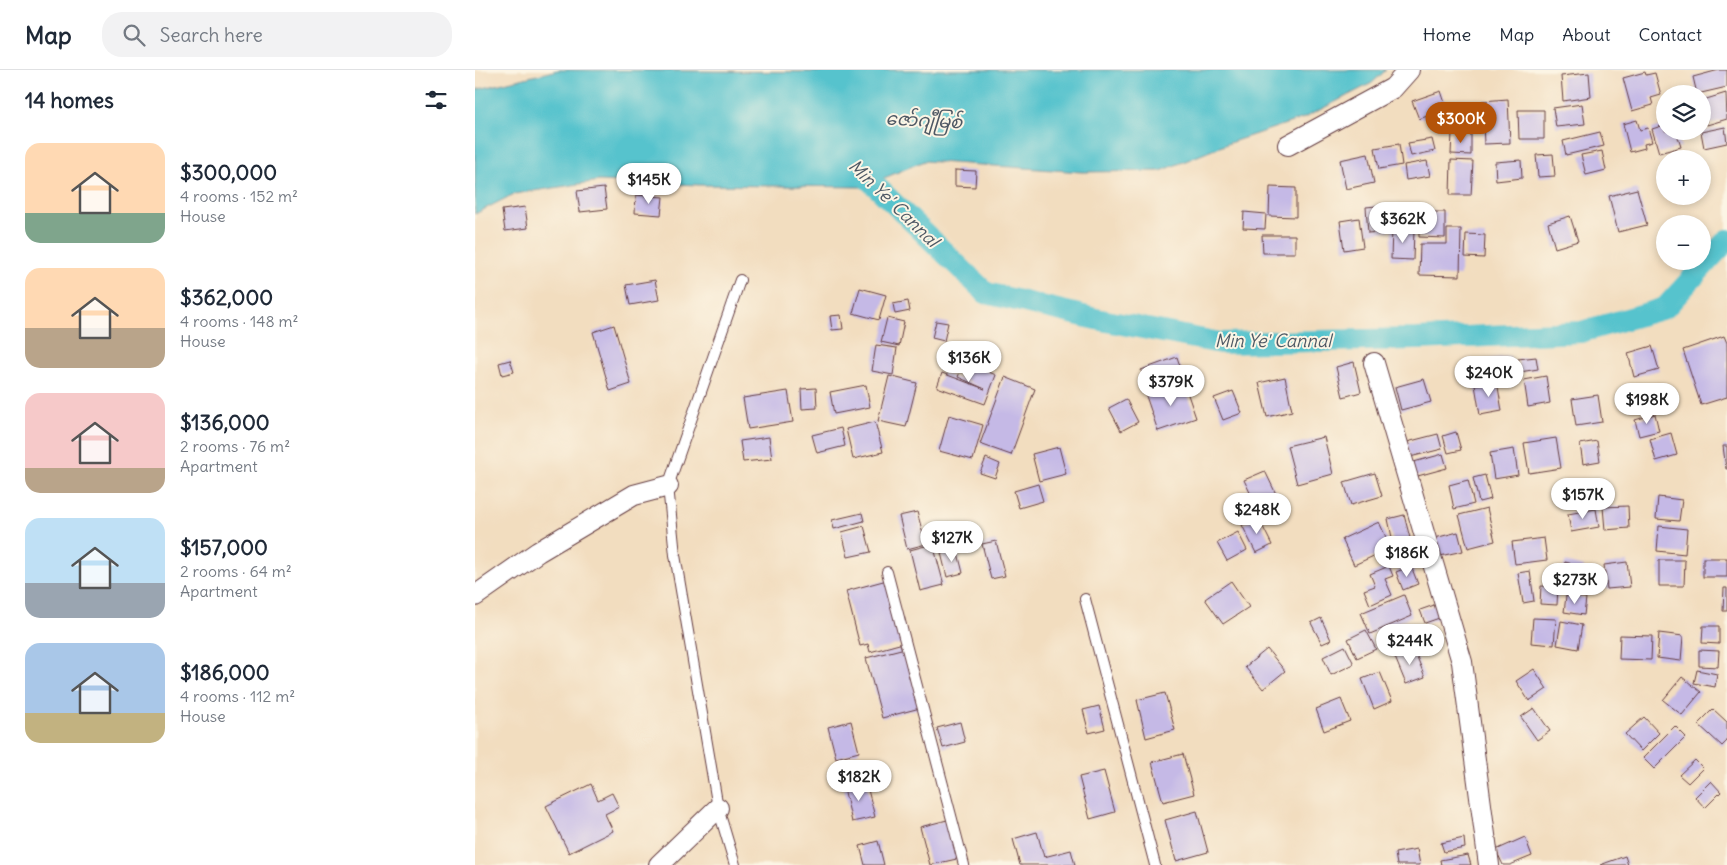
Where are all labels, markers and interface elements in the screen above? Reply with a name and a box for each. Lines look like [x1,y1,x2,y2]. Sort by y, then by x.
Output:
search box [102,12,452,57]
text: Map [25,20,72,50]
icon: search [120,21,148,49]
text: Search here [160,23,263,47]
text: Home [1423,23,1471,46]
text: Map [1499,23,1534,46]
text: About [1562,23,1610,46]
text: Contact [1638,23,1702,46]
map controls [1656,85,1711,270]
button: layers [1656,85,1711,140]
icon: filters [422,86,450,114]
text: 14 homes [25,87,114,114]
pin: $300K [1426,102,1496,144]
water label: ဇော်ဂျီမြစ် [885,106,964,138]
text: $300K [1437,108,1485,128]
button: + [1656,150,1711,205]
water label: Min Ye' Cannal [844,154,946,254]
text: $300,000 [180,159,277,186]
pin: $145K [614,162,684,205]
icon: home [65,163,125,223]
text: $145K [627,169,671,189]
text: 4 rooms · 152 m² [180,186,298,206]
pin: $362K [1368,202,1438,244]
text: House [180,206,226,226]
text: $362K [1380,208,1426,228]
button: − [1656,215,1711,270]
text: $362,000 [180,284,273,311]
icon: home [65,288,125,348]
text: 4 rooms · 148 m² [180,311,299,331]
water label: Min Ye' Cannal [1215,329,1334,352]
text: House [180,331,226,351]
pin: $136K [934,340,1004,383]
text: $136K [947,347,991,367]
pin: $240K [1454,356,1524,398]
text: $240K [1465,362,1513,382]
pin: $379K [1136,364,1206,407]
text: $379K [1149,371,1193,391]
pin: $198K [1612,382,1682,425]
text: $198K [1625,389,1669,409]
text: $136,000 [180,409,270,436]
icon: home [65,413,125,473]
text: 2 rooms · 76 m² [180,436,290,456]
text: Apartment [180,456,258,476]
pin: $157K [1548,478,1618,520]
text: $157K [1562,484,1604,504]
pin: $248K [1222,492,1292,535]
text: $248K [1234,499,1280,519]
pin: $127K [917,520,987,563]
text: $127K [931,527,973,547]
text: $157,000 [180,534,268,561]
pin: $186K [1372,536,1442,578]
icon: home [65,538,125,598]
text: $186K [1385,542,1429,562]
text: 2 rooms · 64 m² [180,561,292,581]
pin: $273K [1540,562,1610,605]
text: $273K [1553,569,1597,589]
text: Apartment [180,581,258,601]
pin: $244K [1375,624,1445,666]
text: $244K [1387,630,1433,650]
text: $186,000 [180,659,270,686]
icon: home [65,663,125,723]
text: 4 rooms · 112 m² [180,686,295,706]
text: House [180,706,226,726]
pin: $182K [824,760,894,802]
text: $182K [838,766,880,786]

